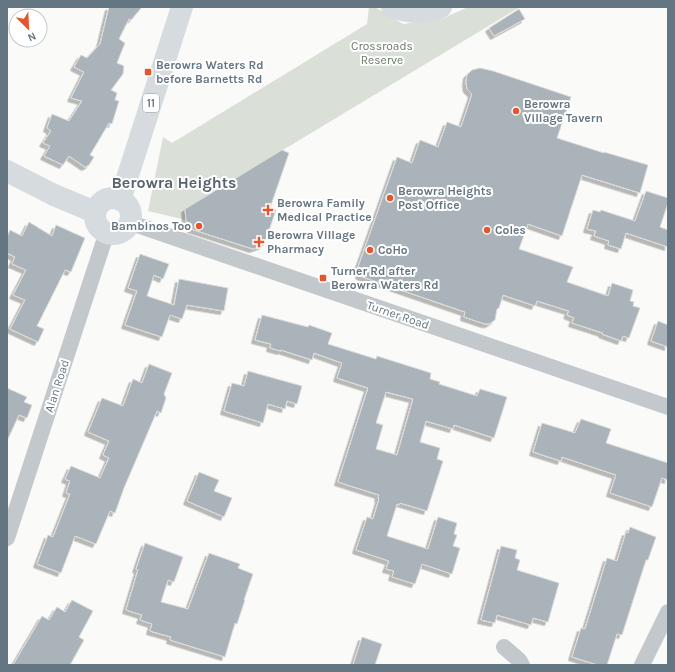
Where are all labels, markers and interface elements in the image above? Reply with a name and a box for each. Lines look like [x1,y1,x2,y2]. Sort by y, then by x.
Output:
north arrow [8,8,48,48]
text: N [26,29,38,44]
park label: Crossroads Reserve [351,39,413,67]
place label: Berowra Waters Rd before Barnetts Rd [156,58,264,86]
marker: Berowra Waters Rd before Barnetts Rd [143,67,153,77]
road number: 11 [143,94,159,112]
place label: Berowra Village Tavern [524,97,603,125]
marker: Berowra Village Tavern [511,106,521,116]
district label: Berowra Heights [111,173,237,192]
place label: Berowra Heights Post Office [398,184,492,212]
marker: Berowra Heights Post Office [385,193,395,203]
place label: Berowra Family Medical Practice [277,196,372,224]
marker: Berowra Family Medical Practice [262,204,274,216]
place label: Bambinos Too [111,219,191,233]
marker: Bambinos Too [194,221,204,231]
place label: Coles [495,223,526,237]
marker: Coles [482,225,492,235]
place label: Berowra Village Pharmacy [267,228,355,256]
marker: Berowra Village Pharmacy [254,237,264,247]
place label: CoHo [378,243,408,257]
marker: CoHo [365,245,375,255]
place label: Turner Rd after Berowra Waters Rd [331,264,439,292]
marker: Turner Rd after Berowra Waters Rd [318,273,328,283]
street label: Turner Road [365,298,431,332]
street label: Alan Road [42,358,72,414]

